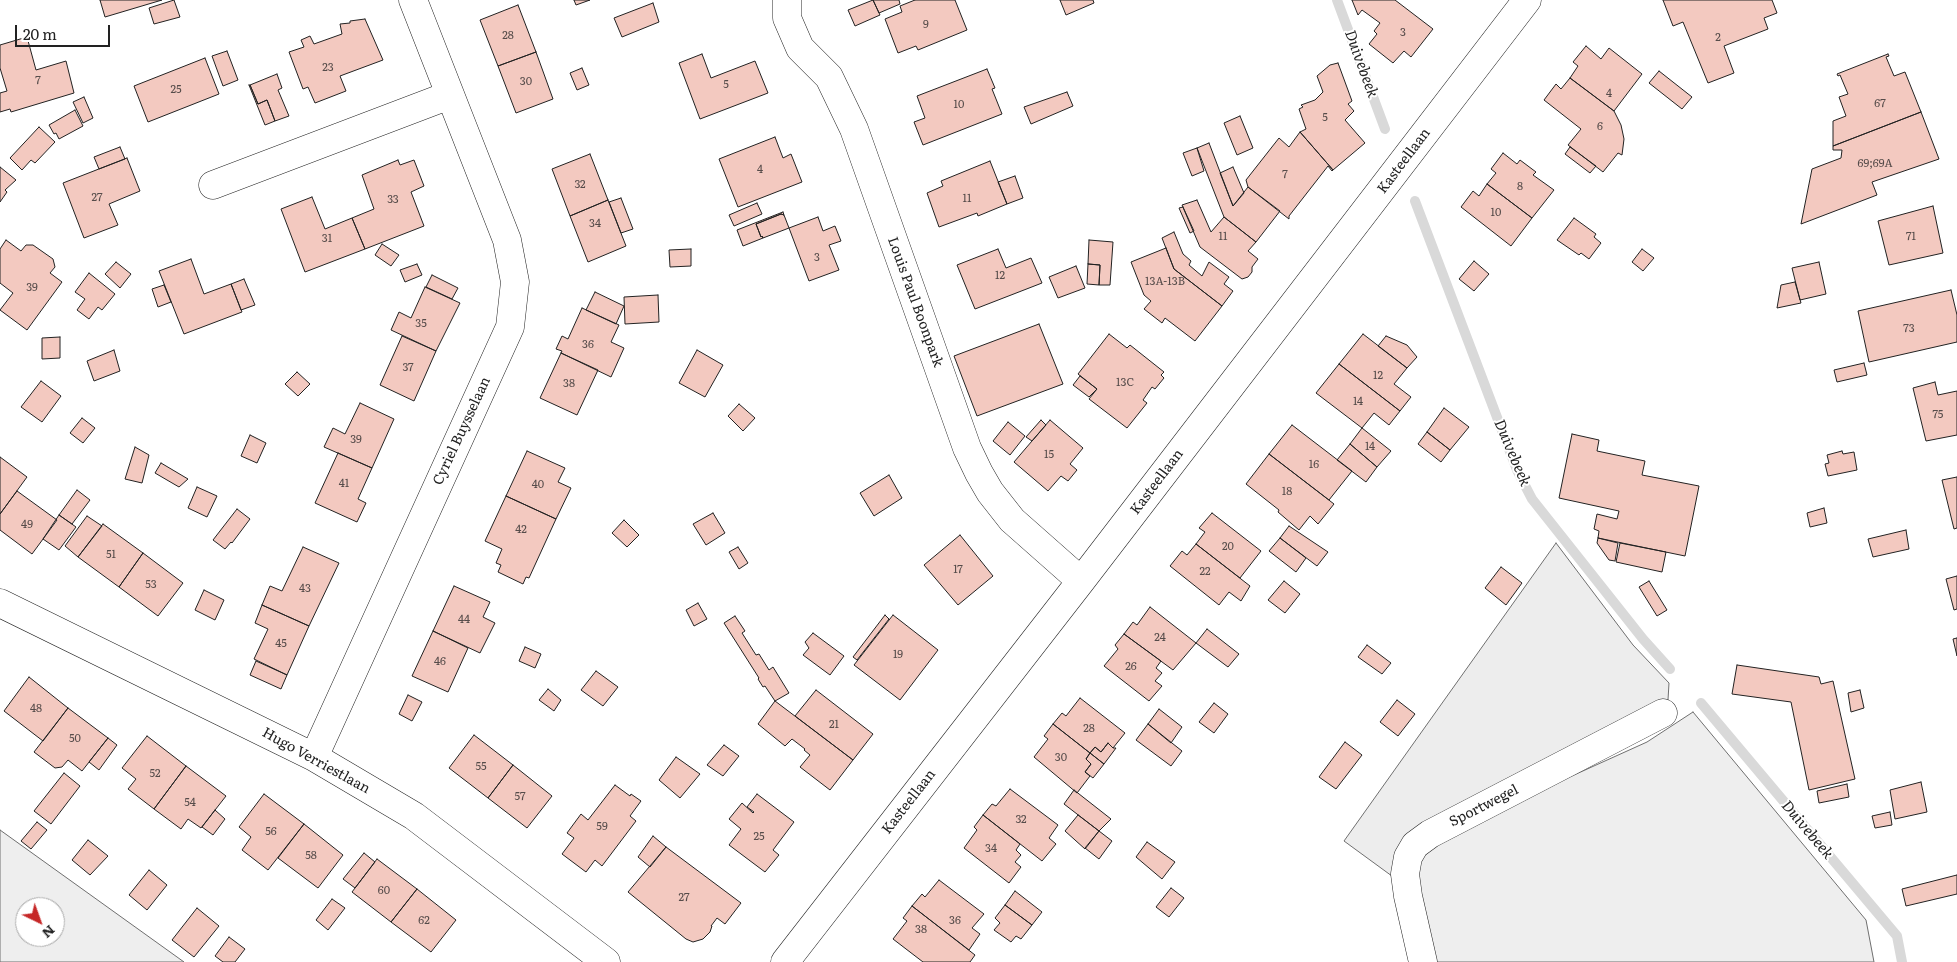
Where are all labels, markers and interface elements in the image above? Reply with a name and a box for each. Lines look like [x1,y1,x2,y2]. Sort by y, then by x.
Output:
scale bar [18,15,112,47]
house number: 9 [923,18,929,32]
text: 20 m [23,22,57,45]
house number: 3 [1400,26,1406,40]
water label: Duivebeek [1340,28,1382,100]
house number: 28 [502,29,514,43]
house number: 2 [1715,31,1721,45]
house number: 23 [322,61,334,75]
house number: 7 [35,74,41,88]
house number: 30 [520,75,532,89]
house number: 5 [723,78,729,92]
house number: 25 [170,83,182,97]
house number: 4 [1606,87,1612,101]
house number: 67 [1874,97,1886,111]
house number: 10 [954,98,964,112]
house number: 5 [1322,111,1328,125]
house number: 6 [1597,120,1603,134]
street label: Kasteellaan [1374,125,1434,197]
house number: 69;69A [1857,157,1893,171]
house number: 4 [757,163,763,177]
house number: 7 [1282,168,1288,182]
house number: 32 [574,178,586,192]
house number: 8 [1517,180,1523,194]
house number: 27 [91,191,103,205]
house number: 11 [963,192,971,206]
house number: 33 [387,193,399,207]
house number: 10 [1491,206,1501,220]
house number: 34 [589,217,601,231]
house number: 11 [1219,230,1227,244]
house number: 71 [1906,230,1916,244]
house number: 31 [322,232,332,246]
street label: Louis Paul Boonpark [884,235,946,369]
house number: 3 [814,251,820,265]
house number: 12 [995,269,1005,283]
house number: 13A-13B [1145,275,1185,289]
house number: 39 [26,281,38,295]
house number: 35 [415,317,427,331]
house number: 73 [1903,322,1915,336]
house number: 36 [582,338,594,352]
house number: 37 [402,361,414,375]
house number: 12 [1373,369,1383,383]
street label: Cyriel Buysselaan [430,374,494,488]
house number: 13C [1116,376,1134,390]
house number: 38 [563,377,575,391]
house number: 14 [1353,395,1363,409]
house number: 75 [1933,408,1943,422]
water label: Duivebeek [1490,417,1534,489]
house number: 39 [350,433,362,447]
house number: 14 [1365,440,1375,454]
street label: Kasteellaan [1127,446,1187,518]
house number: 15 [1044,448,1054,462]
house number: 16 [1309,458,1319,472]
house number: 41 [339,477,349,491]
house number: 40 [532,478,544,492]
house number: 18 [1282,485,1292,499]
house number: 49 [21,518,33,532]
house number: 42 [515,523,527,537]
house number: 20 [1222,540,1234,554]
house number: 51 [106,548,116,562]
house number: 17 [953,563,963,577]
house number: 22 [1199,565,1211,579]
house number: 53 [145,578,157,592]
house number: 43 [299,582,311,596]
house number: 44 [458,613,470,627]
house number: 24 [1154,631,1166,645]
house number: 45 [275,637,287,651]
house number: 19 [893,648,903,662]
house number: 46 [434,655,446,669]
house number: 26 [1125,660,1137,674]
house number: 48 [30,702,42,716]
house number: 21 [829,718,839,732]
house number: 28 [1083,722,1095,736]
street label: Hugo Verriestlaan [259,724,373,798]
house number: 50 [69,732,81,746]
house number: 30 [1055,751,1067,765]
house number: 55 [475,760,487,774]
street label: Kasteellaan [879,766,939,838]
house number: 52 [149,767,161,781]
street label: Sportwegel [1447,781,1521,831]
house number: 57 [514,790,526,804]
house number: 54 [184,796,196,810]
water label: Duivebeek [1777,797,1837,863]
house number: 32 [1015,813,1027,827]
house number: 59 [596,820,608,834]
house number: 56 [265,825,277,839]
house number: 25 [753,830,765,844]
house number: 34 [985,842,997,856]
house number: 58 [305,849,317,863]
house number: 60 [378,884,390,898]
house number: 27 [678,891,690,905]
north arrow [15,897,65,947]
house number: 62 [418,914,430,928]
house number: 36 [949,914,961,928]
text: N [38,921,60,944]
house number: 38 [915,923,927,937]

